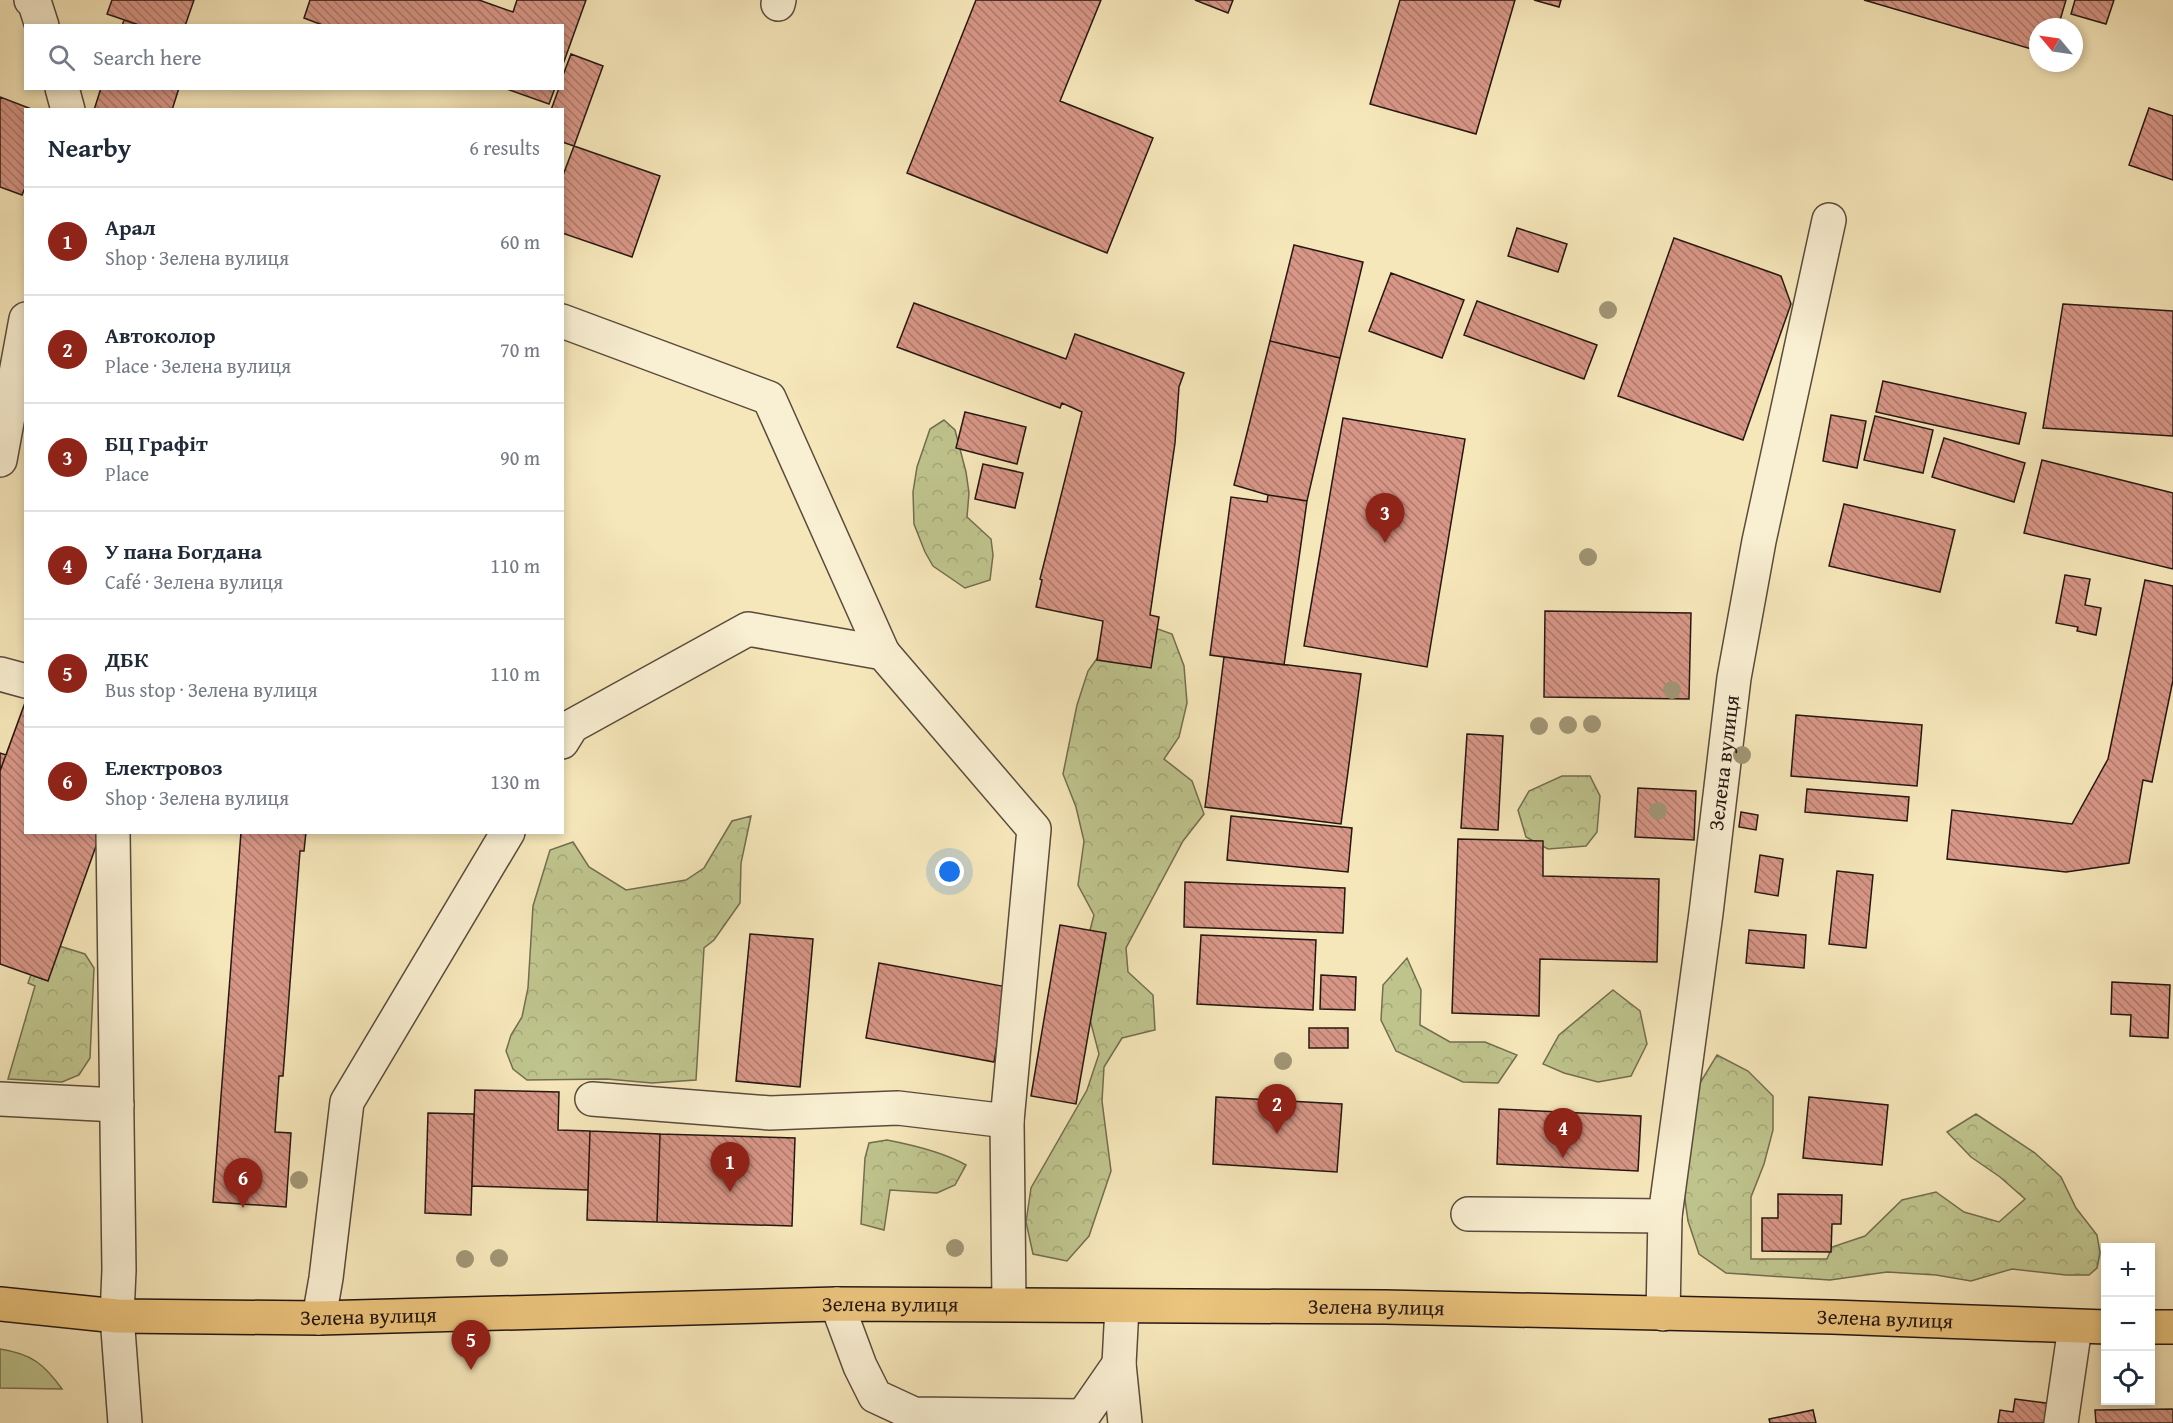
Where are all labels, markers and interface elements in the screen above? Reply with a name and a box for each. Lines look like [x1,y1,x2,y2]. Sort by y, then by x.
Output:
north arrow [2029,18,2083,72]
search box [24,24,564,90]
icon: search [45,41,78,74]
text: Search here [93,41,202,73]
text: Nearby [48,128,131,167]
text: 6 results [469,133,540,162]
text: Арал [105,211,156,243]
text: 1 [62,227,73,256]
text: 60 m [500,227,540,256]
text: Shop · Зелена вулиця [105,243,289,272]
text: Автоколор [105,319,216,351]
text: 2 [62,335,73,364]
text: 70 m [500,335,540,364]
text: Place · Зелена вулиця [105,351,291,380]
text: БЦ Графіт [105,427,208,459]
text: 3 [62,443,73,472]
text: 90 m [500,443,540,472]
text: Place [105,459,149,488]
pin: 3 [1366,494,1404,543]
text: У пана Богдана [105,535,262,567]
text: 4 [62,551,73,580]
text: 110 m [490,551,540,580]
text: Café · Зелена вулиця [105,567,283,596]
text: ДБК [105,643,149,675]
text: 5 [62,659,73,688]
text: 110 m [490,659,540,688]
text: Bus stop · Зелена вулиця [105,675,318,704]
street label: Зелена вулиця [1700,693,1747,832]
text: Електровоз [105,751,223,783]
text: 6 [62,767,73,796]
text: 130 m [490,767,540,796]
text: Shop · Зелена вулиця [105,783,289,812]
your location [935,857,964,886]
pin: 2 [1258,1084,1296,1134]
pin: 4 [1544,1108,1582,1158]
pin: 1 [710,1142,750,1192]
pin: 6 [224,1158,262,1208]
map controls [2101,1243,2155,1405]
button: + [2101,1243,2155,1297]
street label: Зелена вулиця [821,1288,959,1320]
street label: Зелена вулиця [1308,1291,1445,1323]
button: − [2101,1297,2155,1351]
street label: Зелена вулиця [300,1299,437,1333]
street label: Зелена вулиця [1816,1301,1954,1336]
pin: 5 [452,1320,490,1370]
button: locate [2101,1351,2155,1405]

